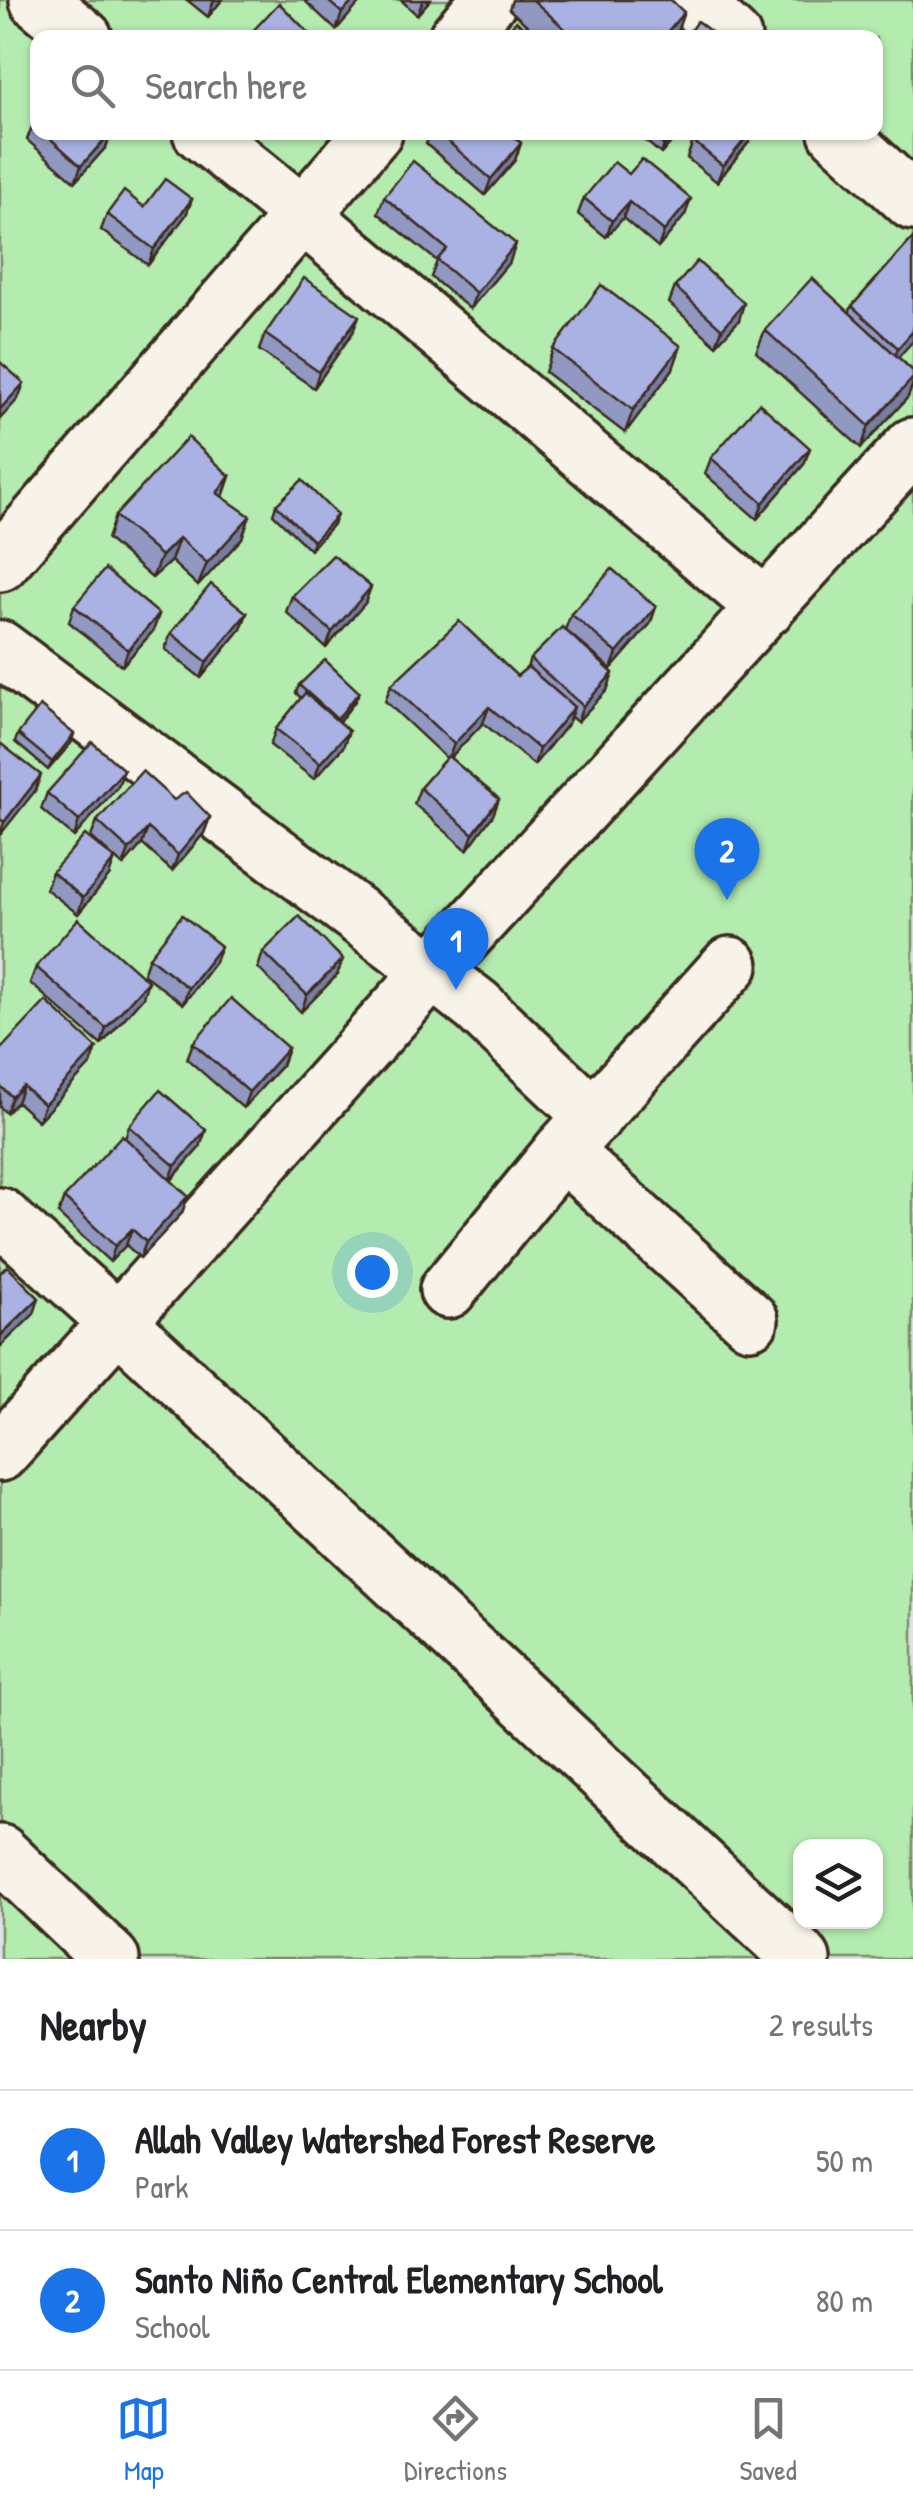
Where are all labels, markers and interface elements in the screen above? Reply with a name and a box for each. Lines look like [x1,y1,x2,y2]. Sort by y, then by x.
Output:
search box [30,30,883,140]
icon: search [65,58,120,113]
text: Search here [145,59,307,111]
pin: 2 [694,818,760,900]
pin: 1 [424,908,488,990]
your location [347,1247,398,1298]
map controls [793,1839,883,1929]
button: layers [793,1839,883,1929]
text: Nearby [40,1996,147,2053]
text: 2 results [769,2003,873,2046]
text: Allah Valley Watershed Forest Reserve [135,2113,655,2165]
text: 1 [67,2139,78,2182]
text: 50 m [816,2139,873,2182]
text: Park [135,2165,189,2208]
text: Santo Niño Central Elementary School [135,2253,663,2305]
text: 2 [65,2279,80,2322]
text: 80 m [816,2279,873,2322]
text: School [135,2305,210,2348]
tab: Map [116,2391,171,2489]
tab: Directions [404,2391,507,2489]
tab: Saved [740,2391,797,2489]

